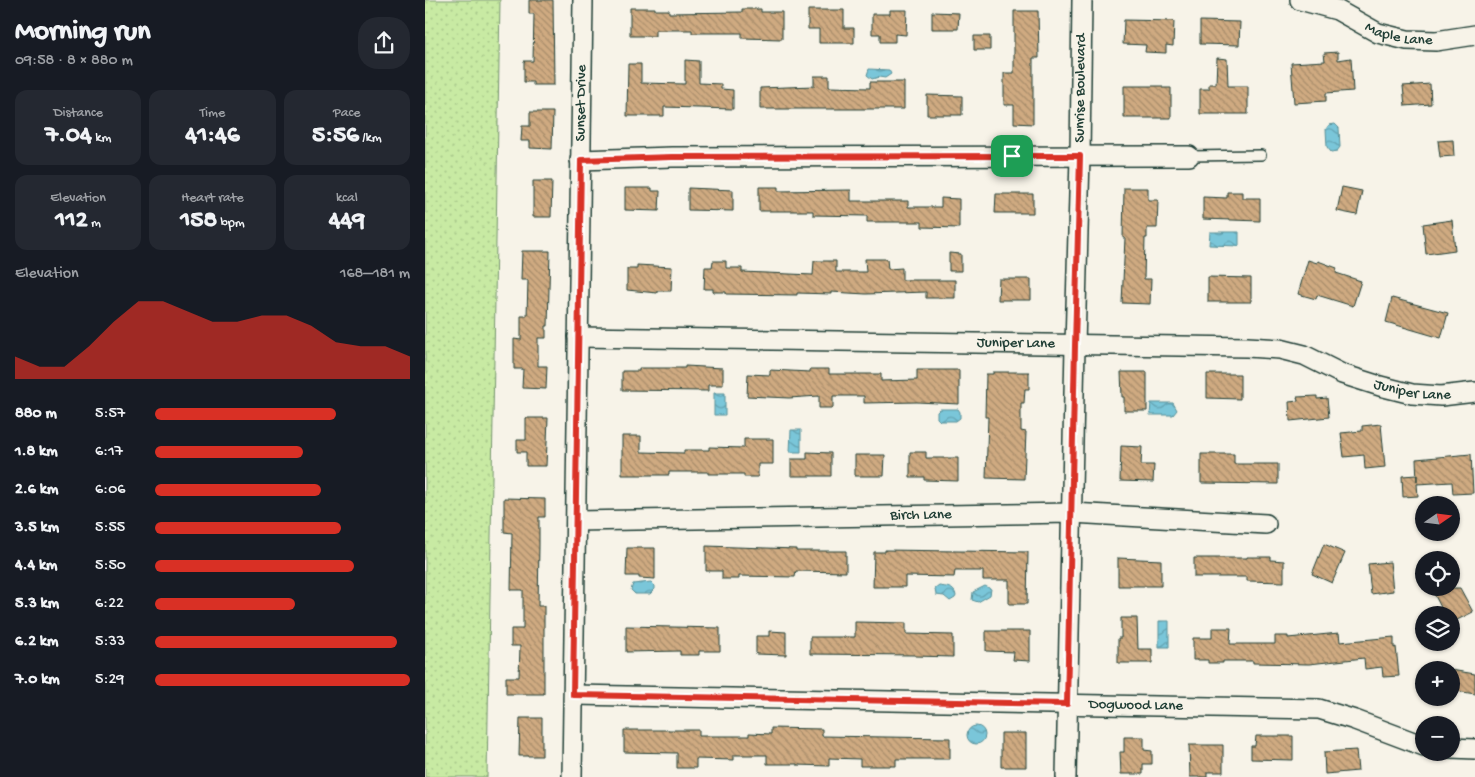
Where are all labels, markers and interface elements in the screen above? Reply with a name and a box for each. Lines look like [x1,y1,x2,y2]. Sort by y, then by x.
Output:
text: Morning run [15,16,150,49]
button: share [358,17,410,69]
street label: Maple Lane [1361,18,1433,50]
street label: Sunrise Boulevard [1071,32,1091,143]
text: 09:58 · 8 × 880 m [15,52,133,71]
street label: Sunset Drive [572,64,591,142]
text: Distance [53,105,103,122]
text: Time [200,105,225,122]
text: Pace [333,105,361,122]
text: 7.04 [45,122,92,151]
text: 41:46 [185,122,240,151]
text: 5:56 [312,122,359,151]
text: km [92,130,111,147]
text: /km [359,130,382,147]
pin [991,135,1033,177]
icon: arrive [998,142,1026,170]
text: Elevation [50,190,106,207]
text: Heart rate [181,190,244,207]
text: kcal [336,190,358,207]
text: 112 [55,207,88,236]
text: 158 [180,207,217,236]
text: 449 [329,207,365,236]
text: m [88,215,101,232]
text: bpm [217,215,245,232]
text: Elevation [15,265,79,284]
text: 168–181 m [340,265,410,284]
street label: Juniper Lane [977,334,1055,353]
street label: Juniper Lane [1371,376,1452,405]
text: 880 m [15,405,57,424]
text: 5:57 [95,405,125,424]
text: 1.8 km [15,443,58,462]
text: 6:17 [95,443,123,462]
text: 2.6 km [15,481,58,500]
text: 6:06 [95,481,125,500]
north arrow [1415,496,1460,541]
map controls [1415,496,1460,761]
street label: Birch Lane [889,506,952,525]
text: 3.5 km [15,519,59,538]
text: 5:55 [95,519,125,538]
button: locate [1415,551,1460,596]
text: 4.4 km [15,557,57,576]
text: 5:50 [95,557,126,576]
text: 5.3 km [15,595,59,614]
text: 6:22 [95,595,124,614]
button: layers [1415,606,1460,651]
text: 6.2 km [15,633,58,652]
text: 5:33 [95,633,125,652]
button: + [1415,661,1460,706]
text: 7.0 km [15,671,60,690]
text: 5:29 [95,671,124,690]
street label: Dogwood Lane [1088,696,1184,715]
button: − [1415,716,1460,761]

